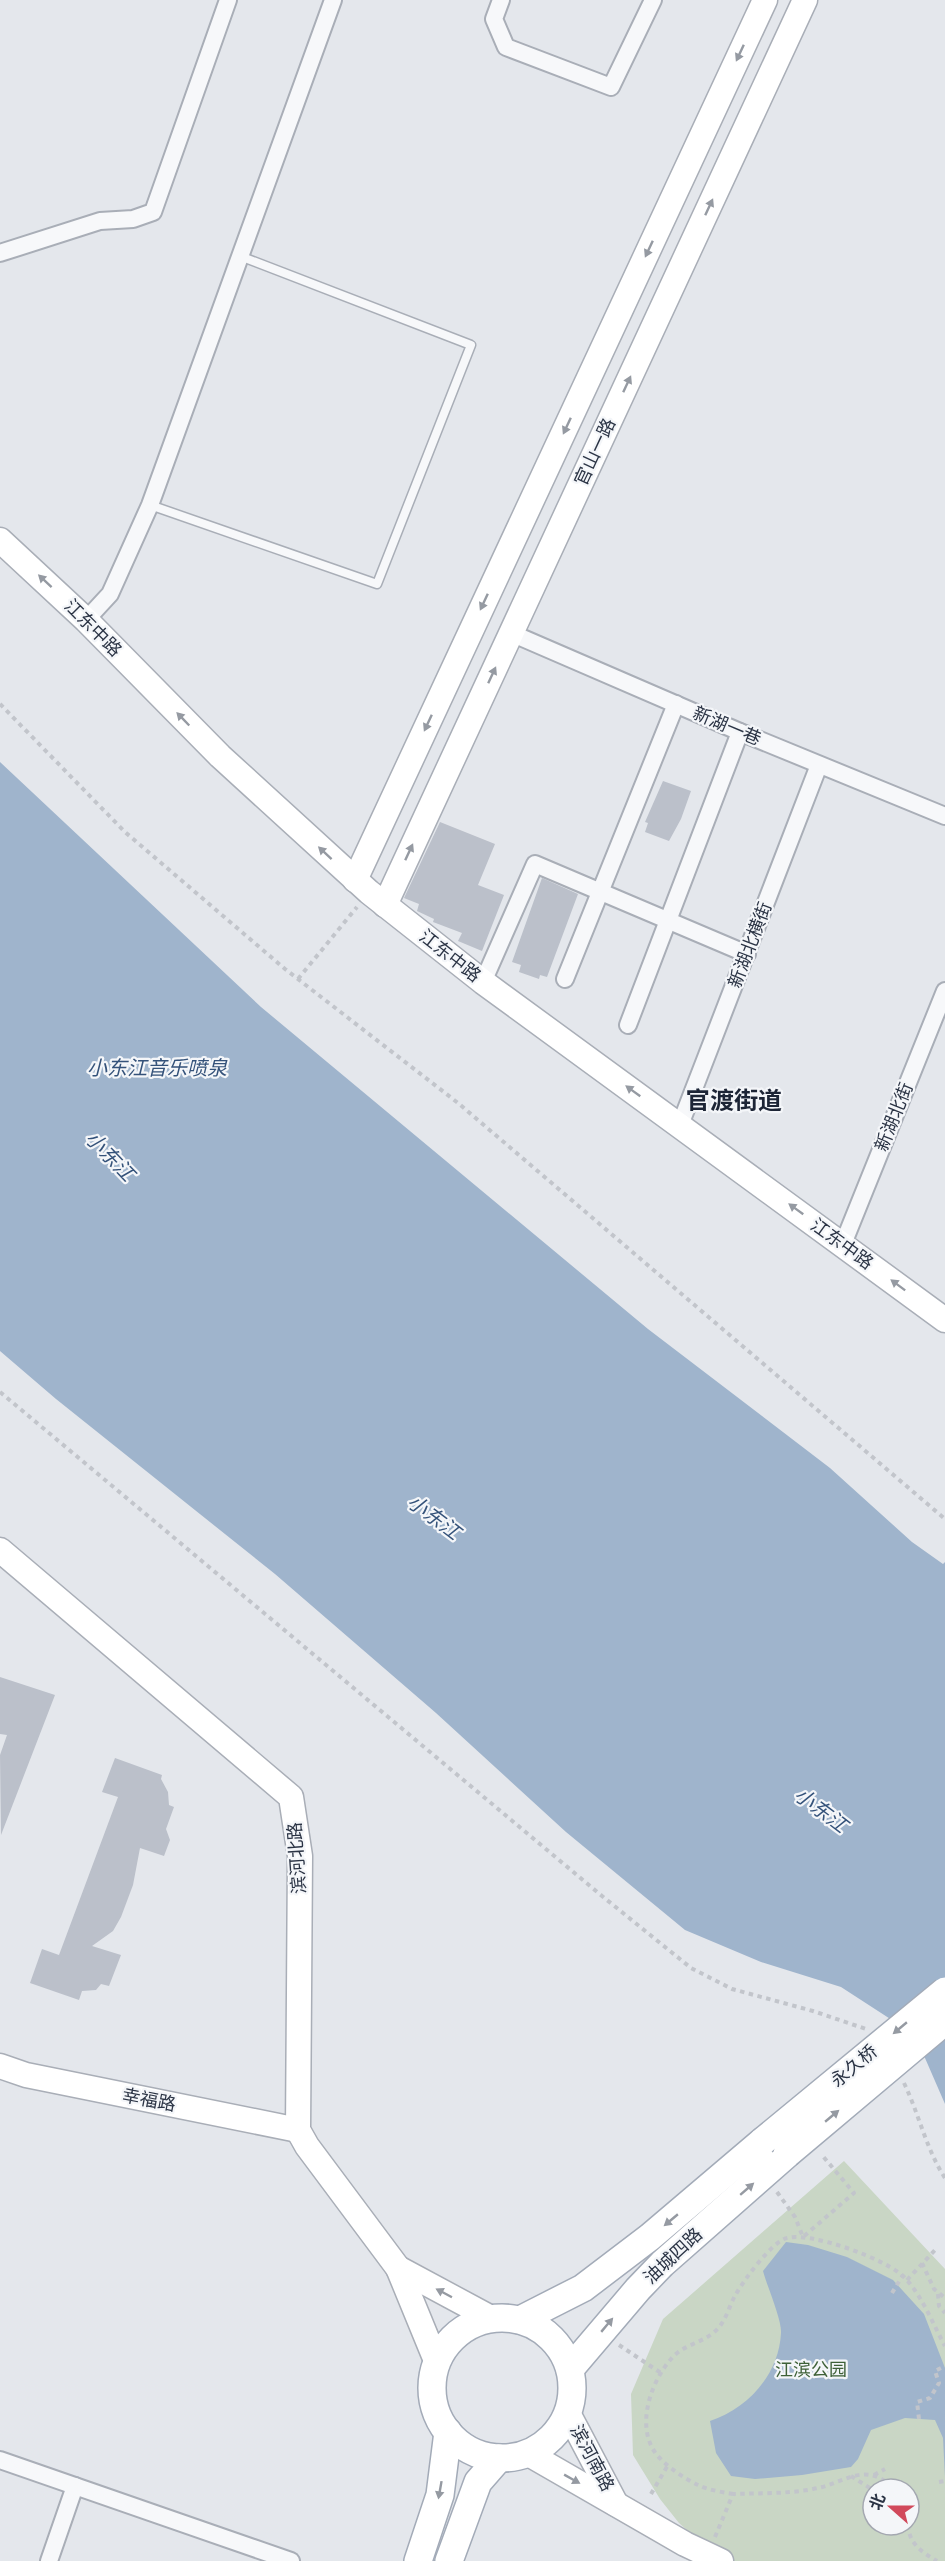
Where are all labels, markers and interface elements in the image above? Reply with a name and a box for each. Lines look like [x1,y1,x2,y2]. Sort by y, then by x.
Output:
one-way arrow [736,45,745,62]
one-way arrow [704,198,713,215]
one-way arrow [644,240,654,258]
one-way arrow [622,375,631,392]
street label: 官山一路 [570,415,619,489]
one-way arrow [562,417,571,434]
one-way arrow [38,575,52,589]
one-way arrow [480,594,489,611]
street label: 江东中路 [60,595,126,661]
one-way arrow [487,666,496,683]
street label: 新湖一巷 [690,702,764,749]
one-way arrow [176,711,190,726]
one-way arrow [423,715,432,732]
one-way arrow [405,843,414,860]
one-way arrow [318,846,332,860]
street label: 新湖北横街 [724,899,775,991]
street label: 江东中路 [415,925,485,986]
water label: 小东江音乐喷泉 [87,1056,228,1079]
street label: 新湖北街 [870,1080,917,1154]
one-way arrow [625,1085,640,1097]
district label: 官渡街道 [686,1087,782,1114]
water label: 小东江 [81,1126,141,1187]
one-way arrow [788,1203,804,1215]
street label: 江东中路 [807,1214,878,1273]
one-way arrow [891,1279,907,1291]
water label: 小东江 [403,1489,467,1545]
water label: 小东江 [790,1782,854,1838]
street label: 滨河北路 [284,1821,309,1895]
one-way arrow [893,2021,908,2034]
street label: 永久桥 [826,2040,881,2091]
street label: 幸福路 [121,2084,178,2115]
one-way arrow [824,2110,840,2123]
one-way arrow [739,2183,754,2196]
one-way arrow [663,2213,679,2226]
street label: 油城四路 [639,2223,706,2288]
one-way arrow [436,2288,453,2298]
one-way arrow [601,2317,614,2333]
park label: 江滨公园 [775,2359,847,2380]
street label: 滨河南路 [566,2421,619,2494]
one-way arrow [564,2473,580,2484]
north arrow [861,2477,921,2537]
one-way arrow [435,2481,444,2500]
text: 北 [866,2491,888,2512]

